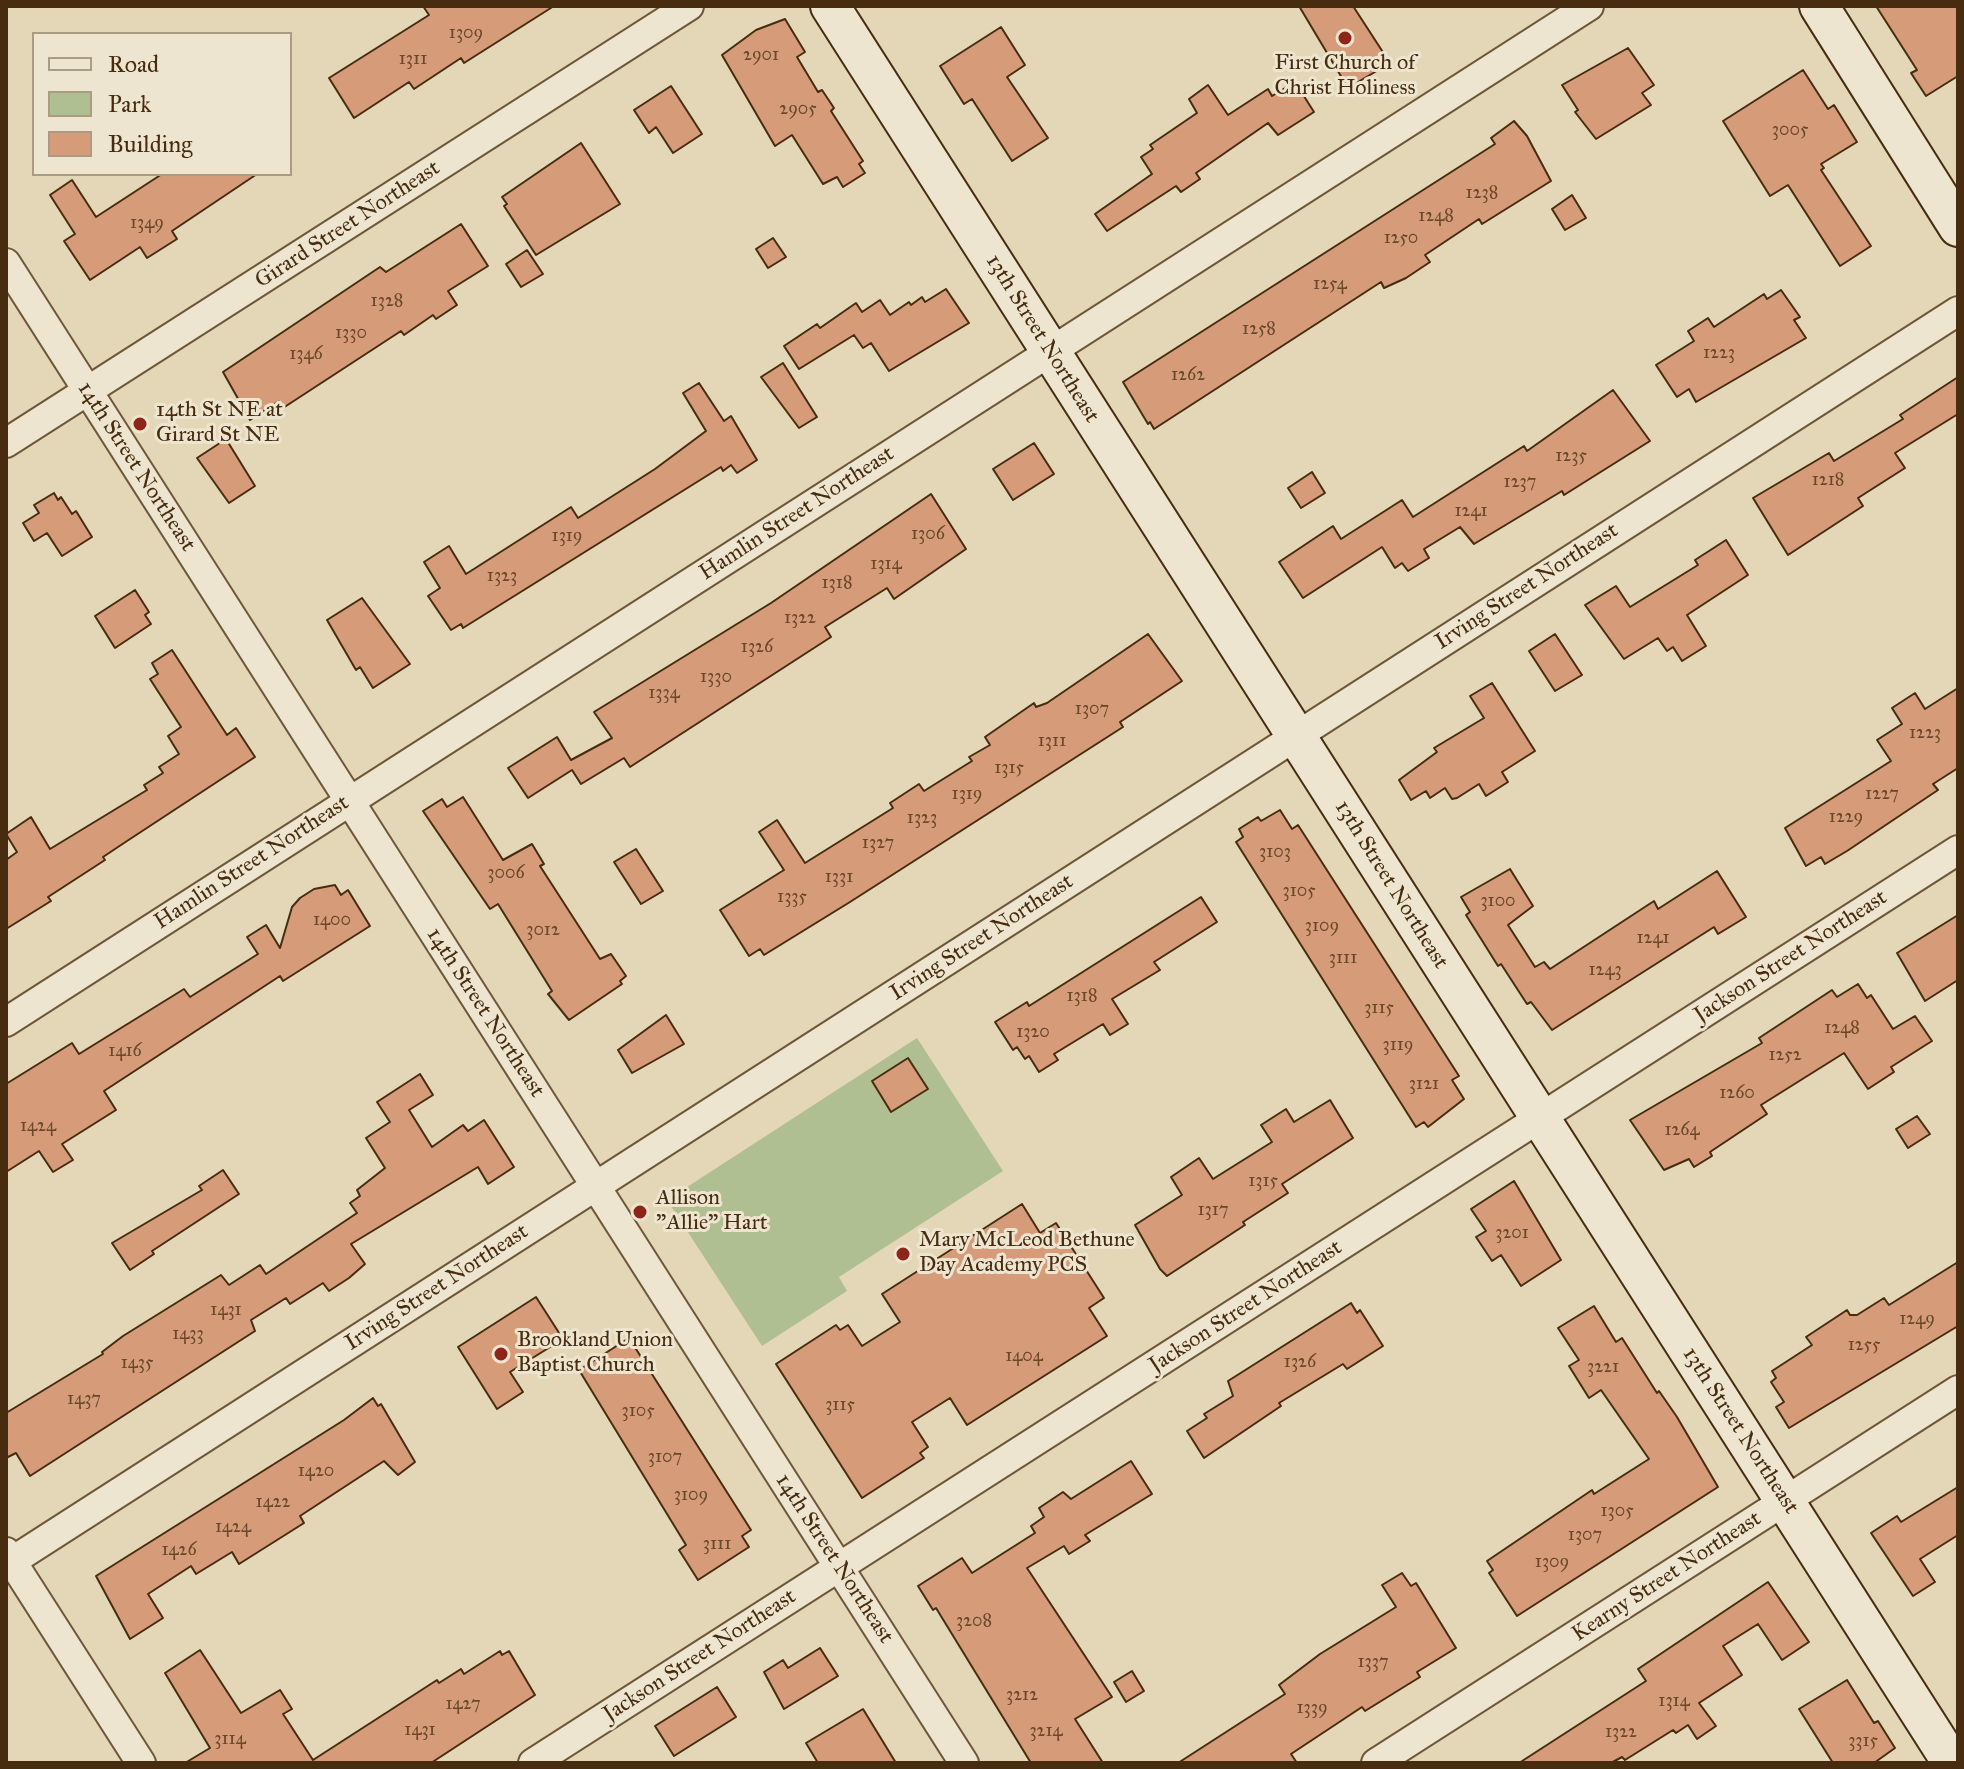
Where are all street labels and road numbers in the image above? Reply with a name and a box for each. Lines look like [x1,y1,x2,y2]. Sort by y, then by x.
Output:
street label: Girard Street Northeast [251,155,445,295]
street label: 13th Street Northeast [980,250,1104,428]
street label: 14th Street Northeast [71,377,201,557]
street label: Hamlin Street Northeast [695,441,899,587]
street label: Irving Street Northeast [1431,518,1623,656]
street label: Hamlin Street Northeast [150,790,354,936]
street label: 13th Street Northeast [1329,796,1453,974]
street label: Irving Street Northeast [886,869,1078,1007]
street label: Jackson Street Northeast [1690,885,1892,1029]
street label: 14th Street Northeast [420,923,550,1103]
street label: Irving Street Northeast [341,1219,533,1357]
street label: Jackson Street Northeast [1145,1235,1347,1379]
street label: 13th Street Northeast [1676,1343,1804,1519]
street label: 14th Street Northeast [769,1469,899,1649]
street label: Kearny Street Northeast [1568,1506,1766,1648]
street label: Jackson Street Northeast [599,1584,801,1728]

